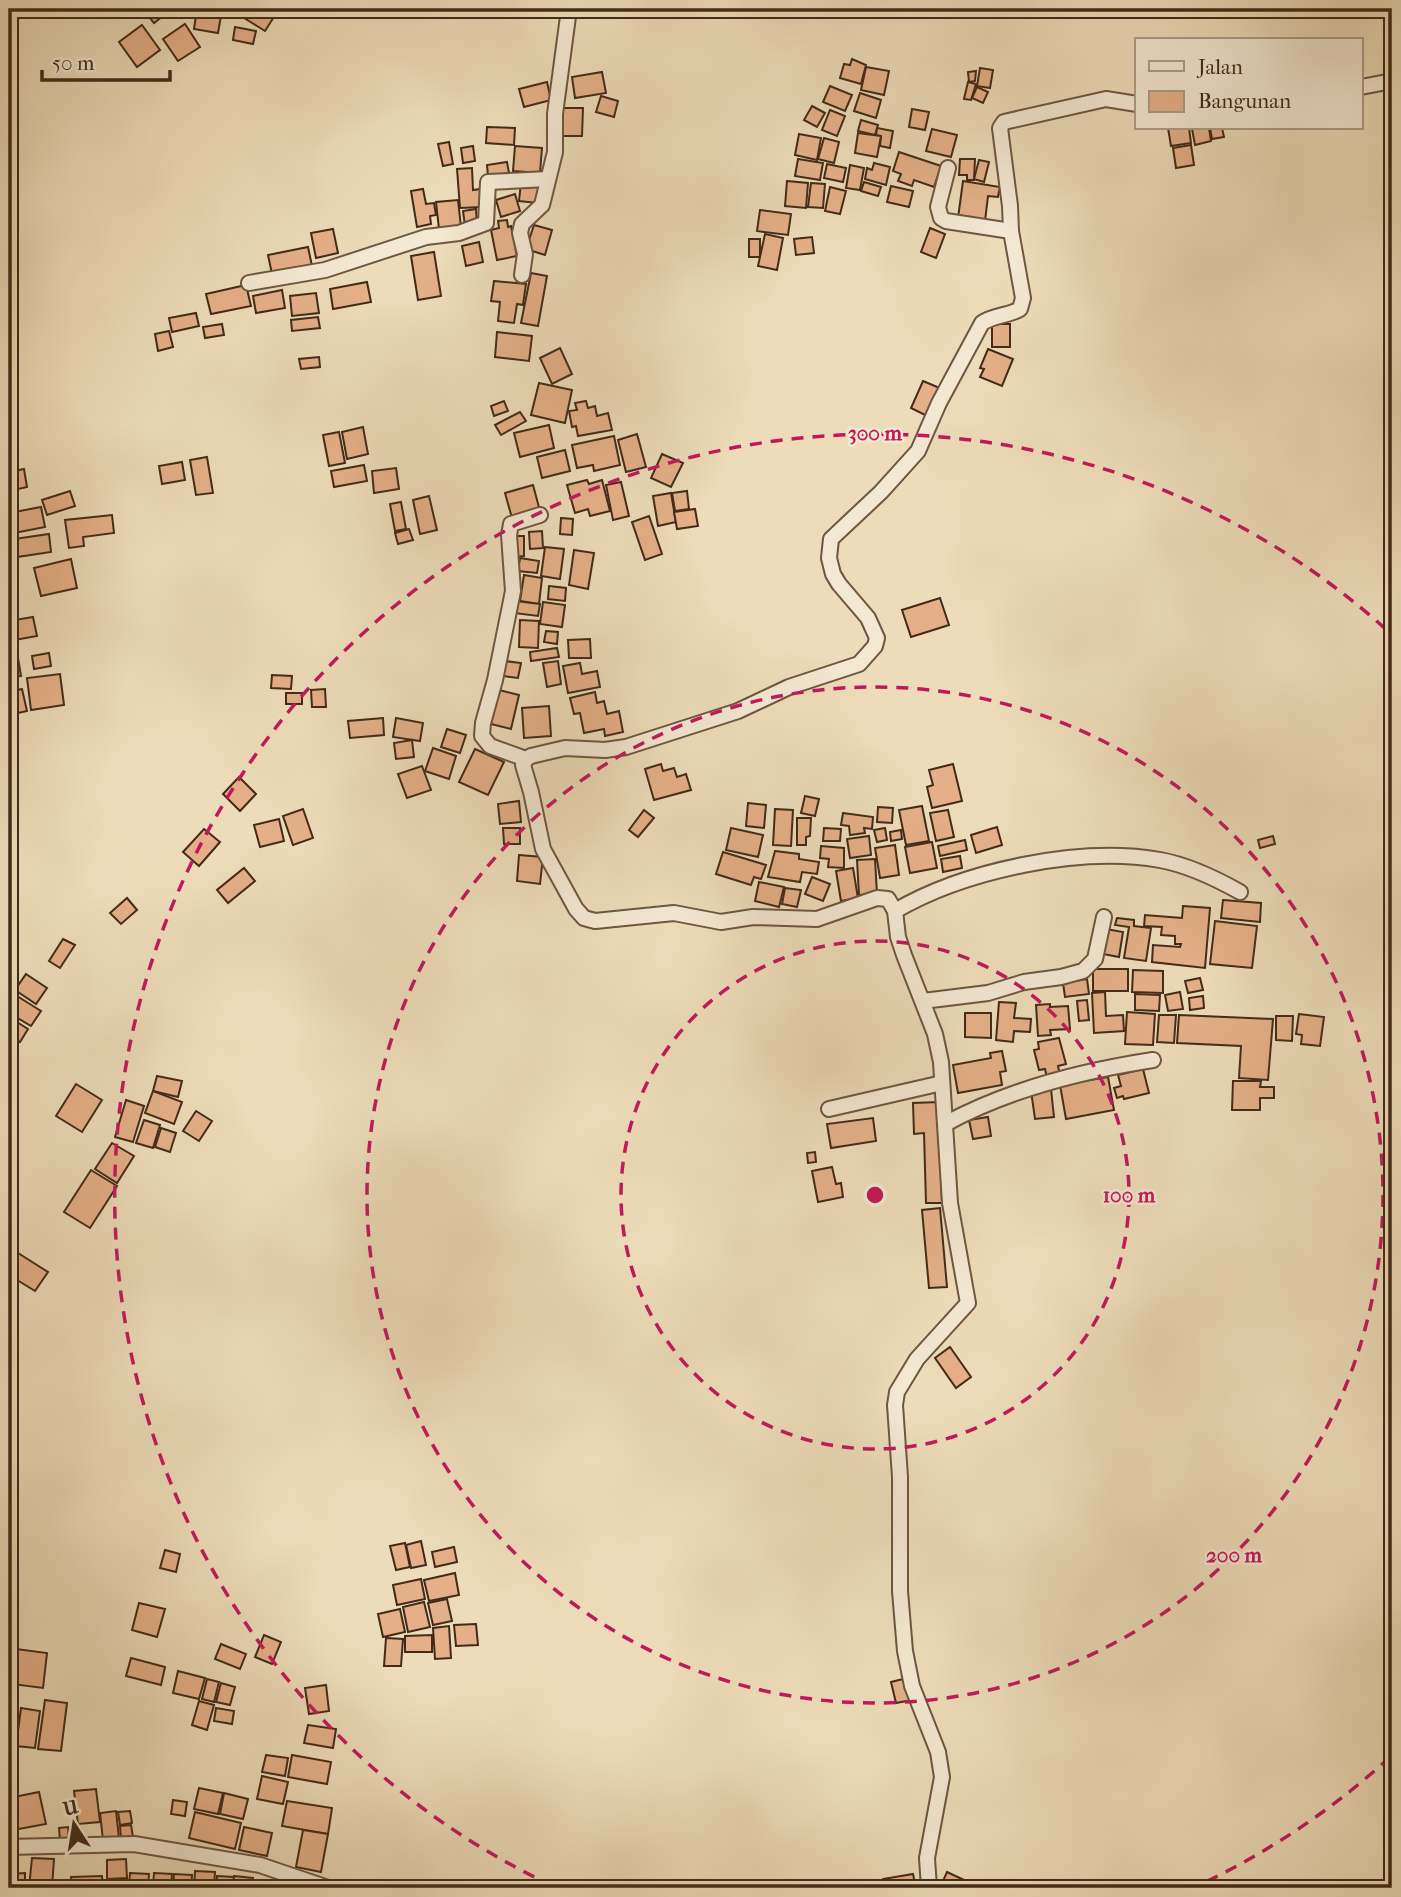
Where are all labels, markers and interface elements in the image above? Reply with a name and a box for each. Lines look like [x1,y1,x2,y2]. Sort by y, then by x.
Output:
scale bar [42,38,170,82]
legend [1135,38,1362,130]
text: 50 m [52,51,95,75]
text: Jalan [1196,55,1243,79]
text: Bangunan [1198,89,1291,113]
text: 300 m [848,421,902,445]
centre of rings [863,1183,887,1207]
text: 100 m [1103,1183,1156,1207]
text: 200 m [1206,1543,1263,1567]
north arrow [38,1788,108,1858]
text: U [60,1796,80,1821]

